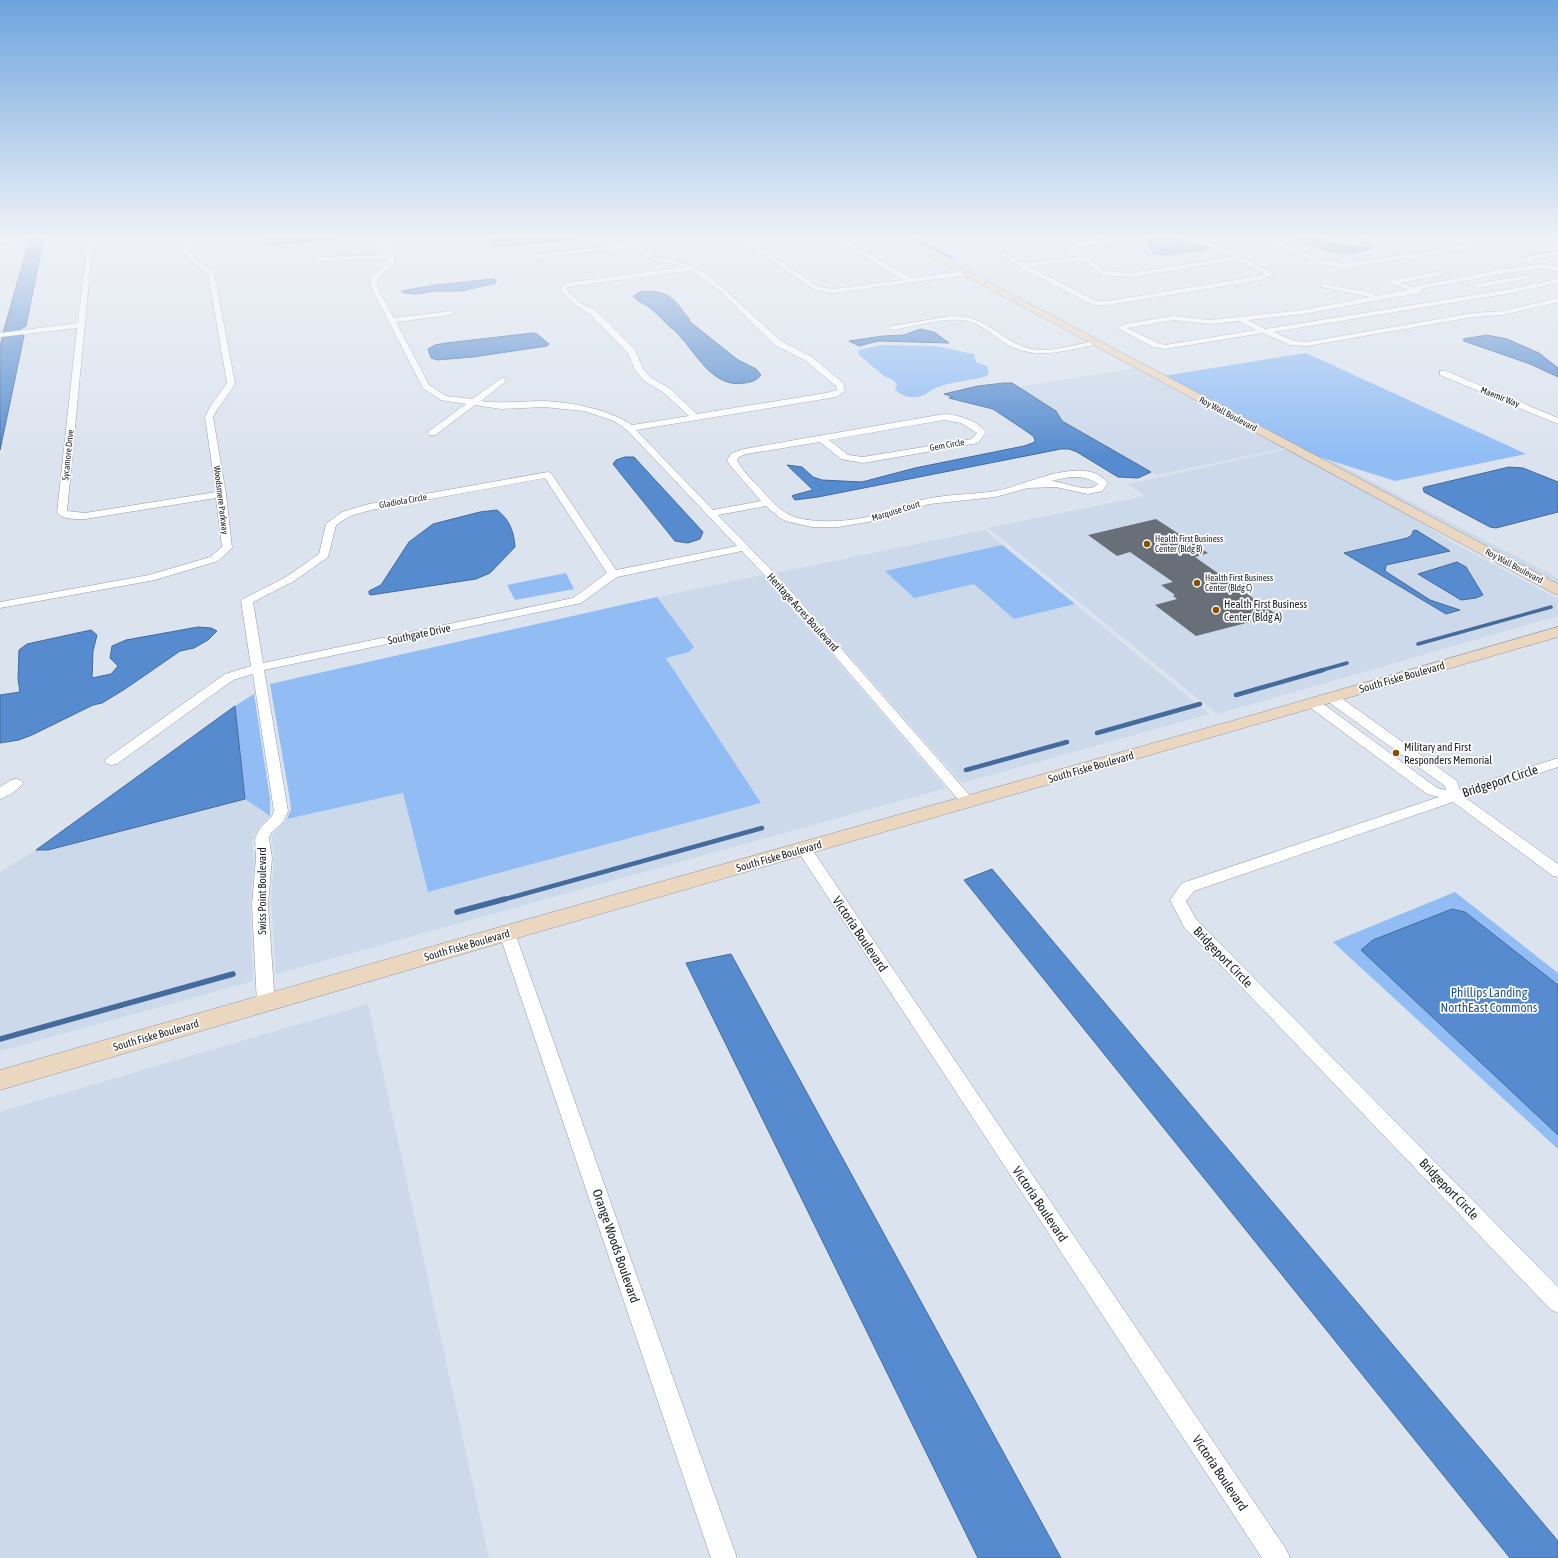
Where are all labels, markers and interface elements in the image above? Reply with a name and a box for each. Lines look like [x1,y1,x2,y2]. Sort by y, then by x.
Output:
street label: Maemir Way [1479,385,1521,409]
street label: Roy Wall Boulevard [1197,395,1259,433]
street label: Sycamore Drive [60,429,76,481]
street label: Gem Circle [929,437,965,453]
street label: Woodsmere Parkway [212,465,230,535]
street label: Gladiola Circle [378,492,428,510]
street label: Marquise Court [871,499,922,523]
place label: Health First Business Center (Bldg B) [1155,534,1223,554]
marker: Health First Business Center (Bldg B) [1142,539,1152,549]
street label: Roy Wall Boulevard [1483,547,1545,585]
street label: Heritage Acres Boulevard [765,570,841,654]
place label: Health First Business Center (Bldg C) [1205,573,1273,593]
marker: Health First Business Center (Bldg C) [1192,578,1202,588]
place label: Health First Business Center (Bldg A) [1224,598,1307,623]
marker: Health First Business Center (Bldg A) [1211,605,1221,615]
street label: Southgate Drive [386,621,452,647]
street label: South Fiske Boulevard [1358,659,1446,695]
place label: Military and First Responders Memorial [1404,741,1492,766]
marker: Military and First Responders Memorial [1391,748,1401,758]
street label: South Fiske Boulevard [1047,749,1135,785]
street label: Bridgeport Circle [1460,762,1540,800]
street label: South Fiske Boulevard [735,838,823,874]
street label: Swiss Point Boulevard [256,847,268,935]
street label: Victoria Boulevard [829,894,891,974]
street label: Bridgeport Circle [1190,924,1256,991]
street label: South Fiske Boulevard [423,927,511,963]
park label: Phillips Landing NorthEast Commons [1441,985,1538,1015]
street label: South Fiske Boulevard [112,1017,200,1053]
street label: Bridgeport Circle [1416,1156,1482,1223]
street label: Victoria Boulevard [1009,1164,1071,1244]
street label: Orange Woods Boulevard [589,1187,643,1305]
street label: Victoria Boulevard [1189,1433,1251,1513]

